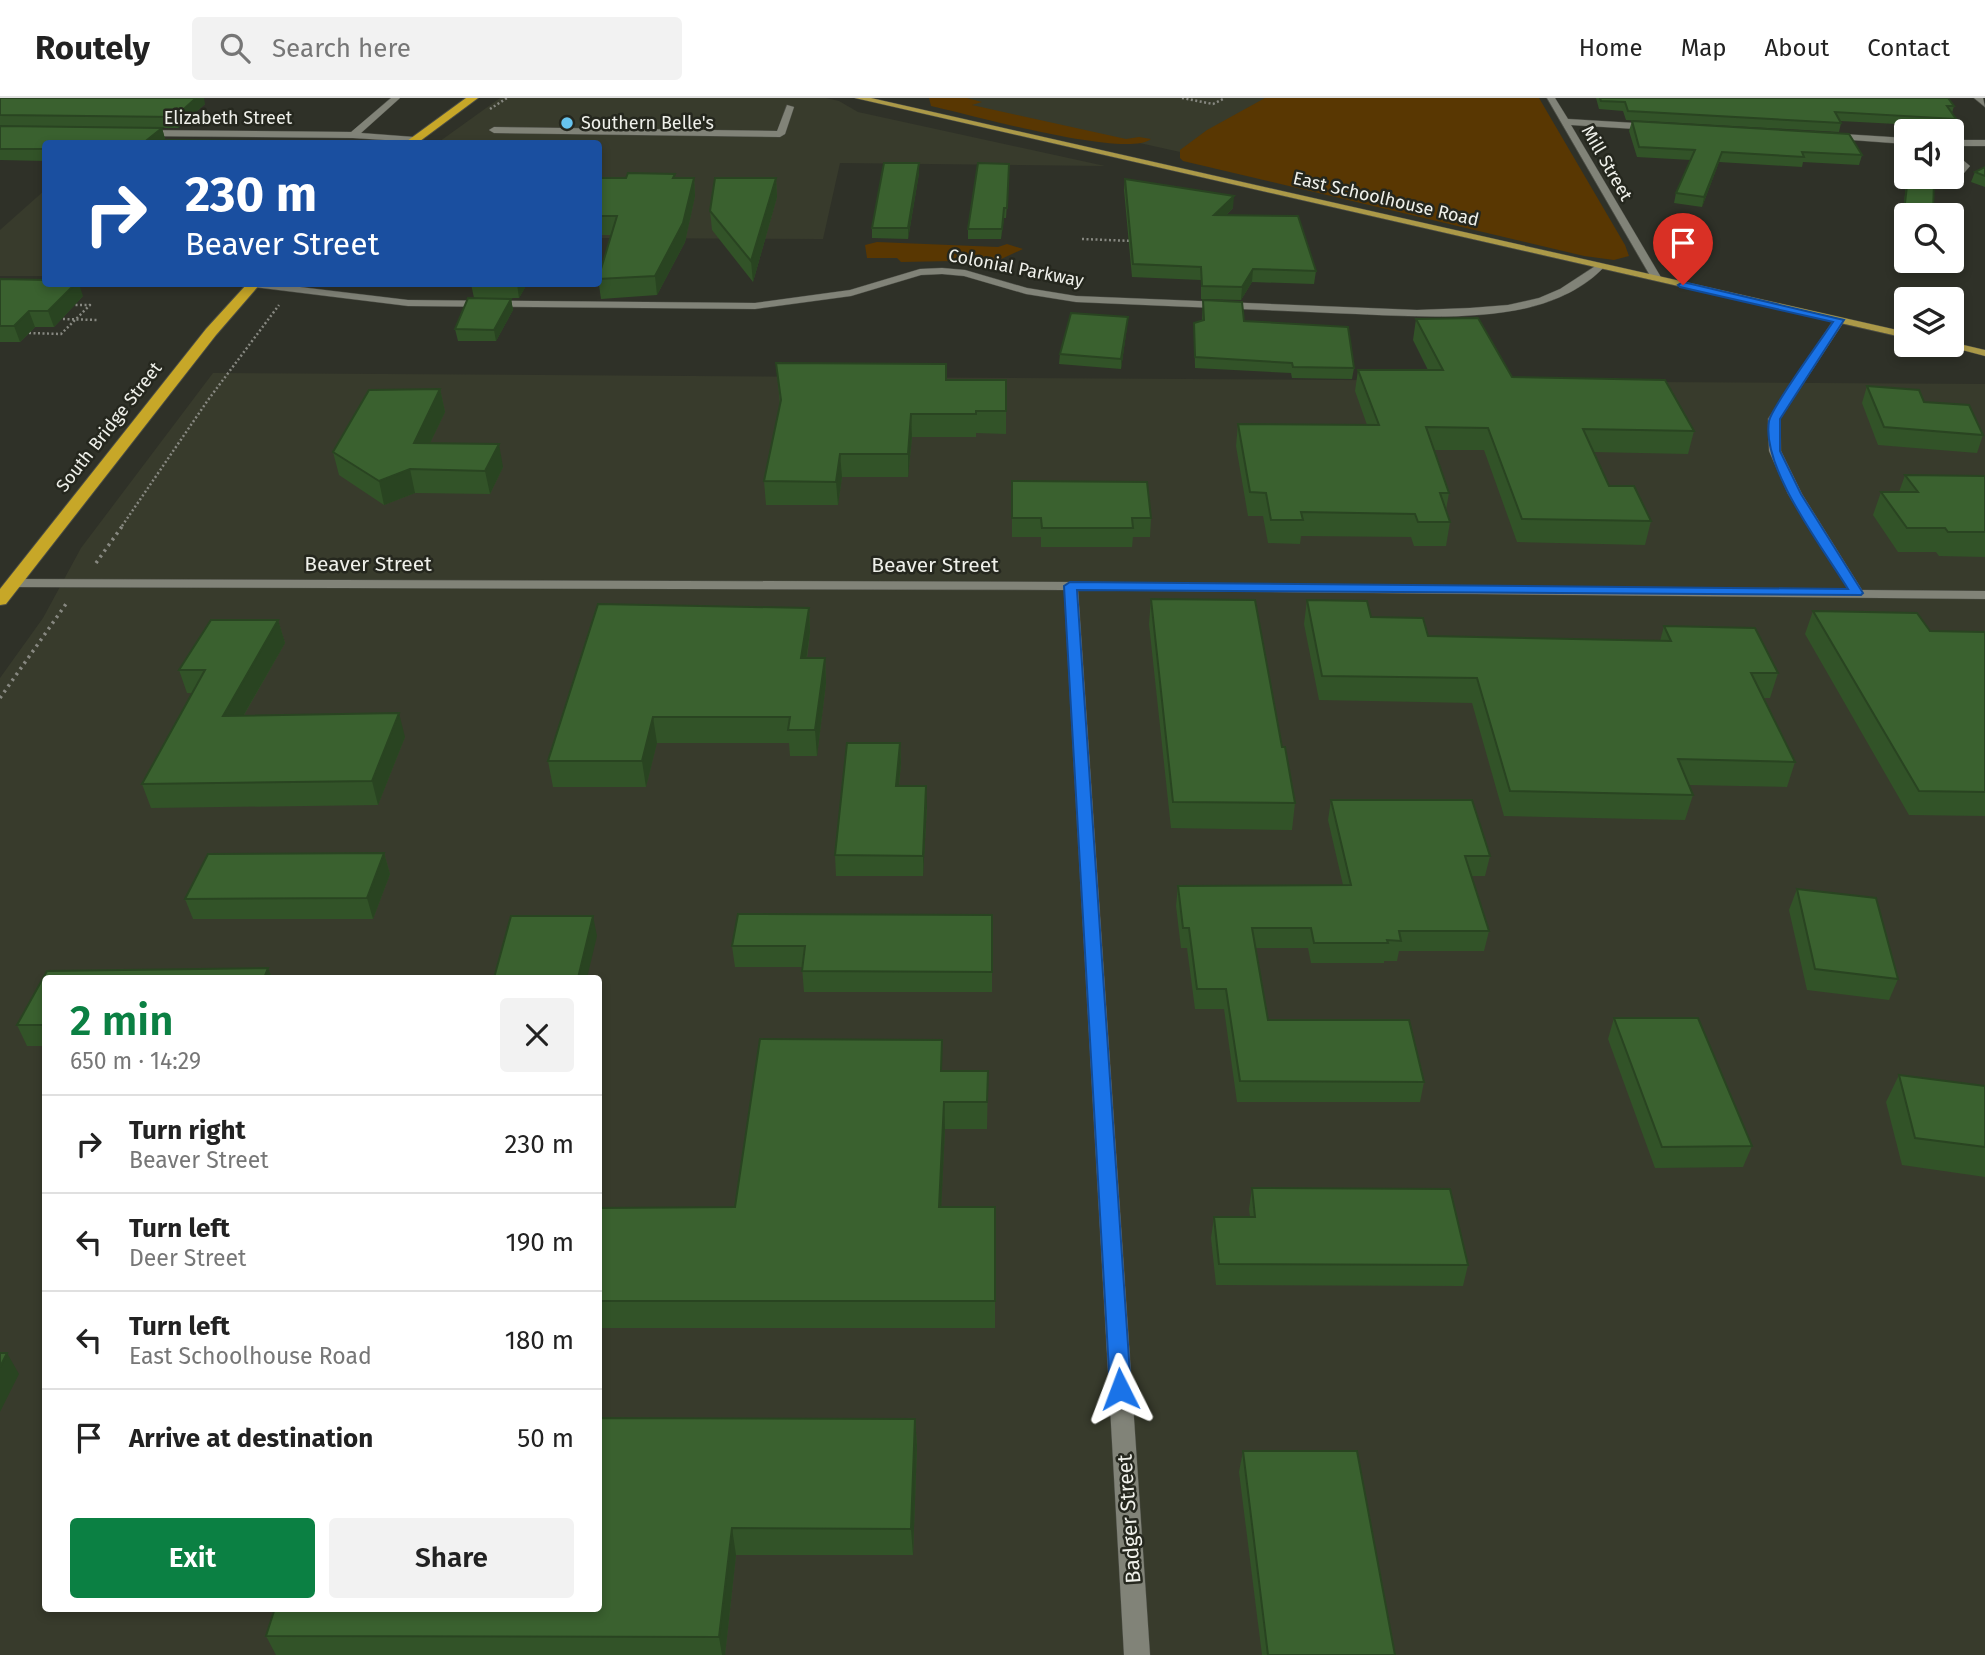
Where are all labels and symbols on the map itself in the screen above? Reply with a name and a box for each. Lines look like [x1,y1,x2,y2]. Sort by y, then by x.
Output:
street label: Elizabeth Street [164,107,293,129]
place label: Southern Belle's [581,112,714,134]
marker: Southern Belle's [559,115,575,131]
street label: Mill Street [1577,121,1638,205]
street label: East Schoolhouse Road [1291,167,1481,231]
pin [1653,213,1713,285]
street label: Colonial Parkway [946,244,1086,292]
street label: South Bridge Street [51,357,167,496]
street label: Beaver Street [304,551,432,577]
street label: Beaver Street [871,552,999,578]
position arrow [1083,1352,1157,1426]
street label: Badger Street [1111,1453,1146,1584]

